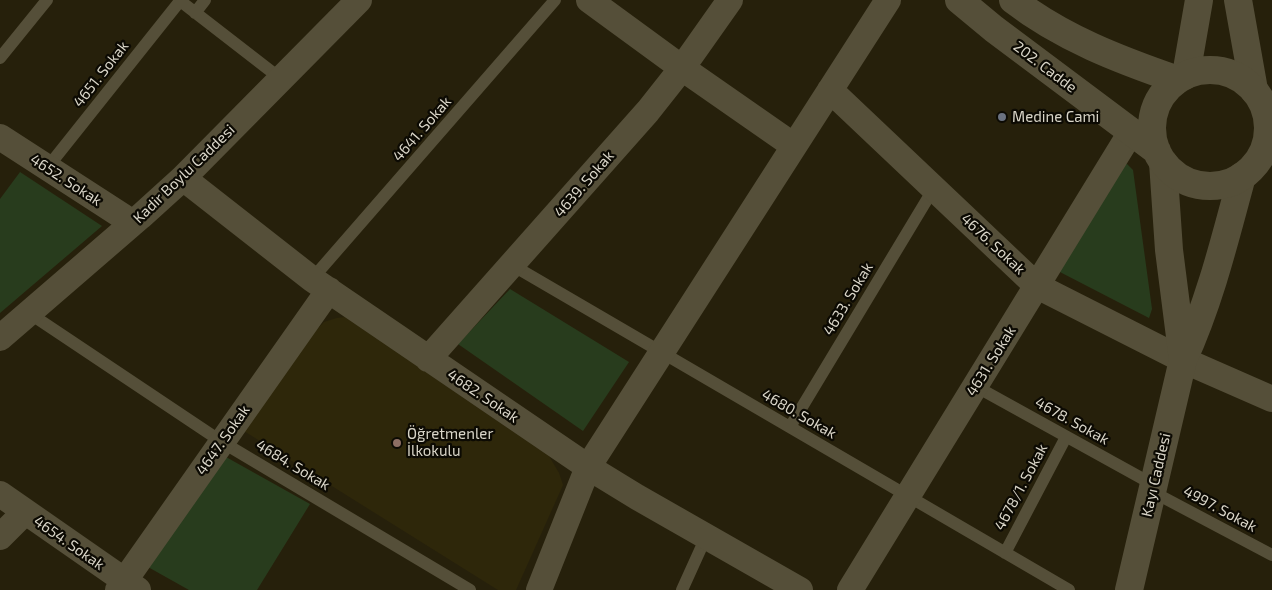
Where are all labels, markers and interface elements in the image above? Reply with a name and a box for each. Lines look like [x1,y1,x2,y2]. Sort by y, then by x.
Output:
street label: 4651. Sokak [70,37,132,111]
street label: 202. Cadde [1010,37,1080,97]
street label: 4641. Sokak [389,93,455,165]
place label: Medine Cami [1012,108,1099,126]
marker: Medine Cami [996,111,1008,123]
street label: Kadir Boylu Caddesi [129,121,239,227]
street label: 4639. Sokak [550,147,618,221]
street label: 4652. Sokak [27,150,105,210]
street label: 4676. Sokak [957,210,1029,278]
street label: 4633. Sokak [819,259,877,339]
street label: 4631. Sokak [962,323,1020,399]
street label: 4682. Sokak [444,365,522,427]
street label: 4680. Sokak [758,385,840,443]
street label: 4678. Sokak [1032,393,1112,449]
street label: 4647. Sokak [192,402,254,478]
place label: Öğretmenler İlkokulu [407,425,493,460]
street label: Kayı Caddesi [1138,431,1174,519]
street label: 4684. Sokak [253,436,333,494]
marker: Öğretmenler İlkokulu [391,437,403,449]
street label: 4678/1. Sokak [991,441,1051,533]
street label: 4997. Sokak [1180,482,1260,536]
street label: 4654. Sokak [30,512,108,574]

